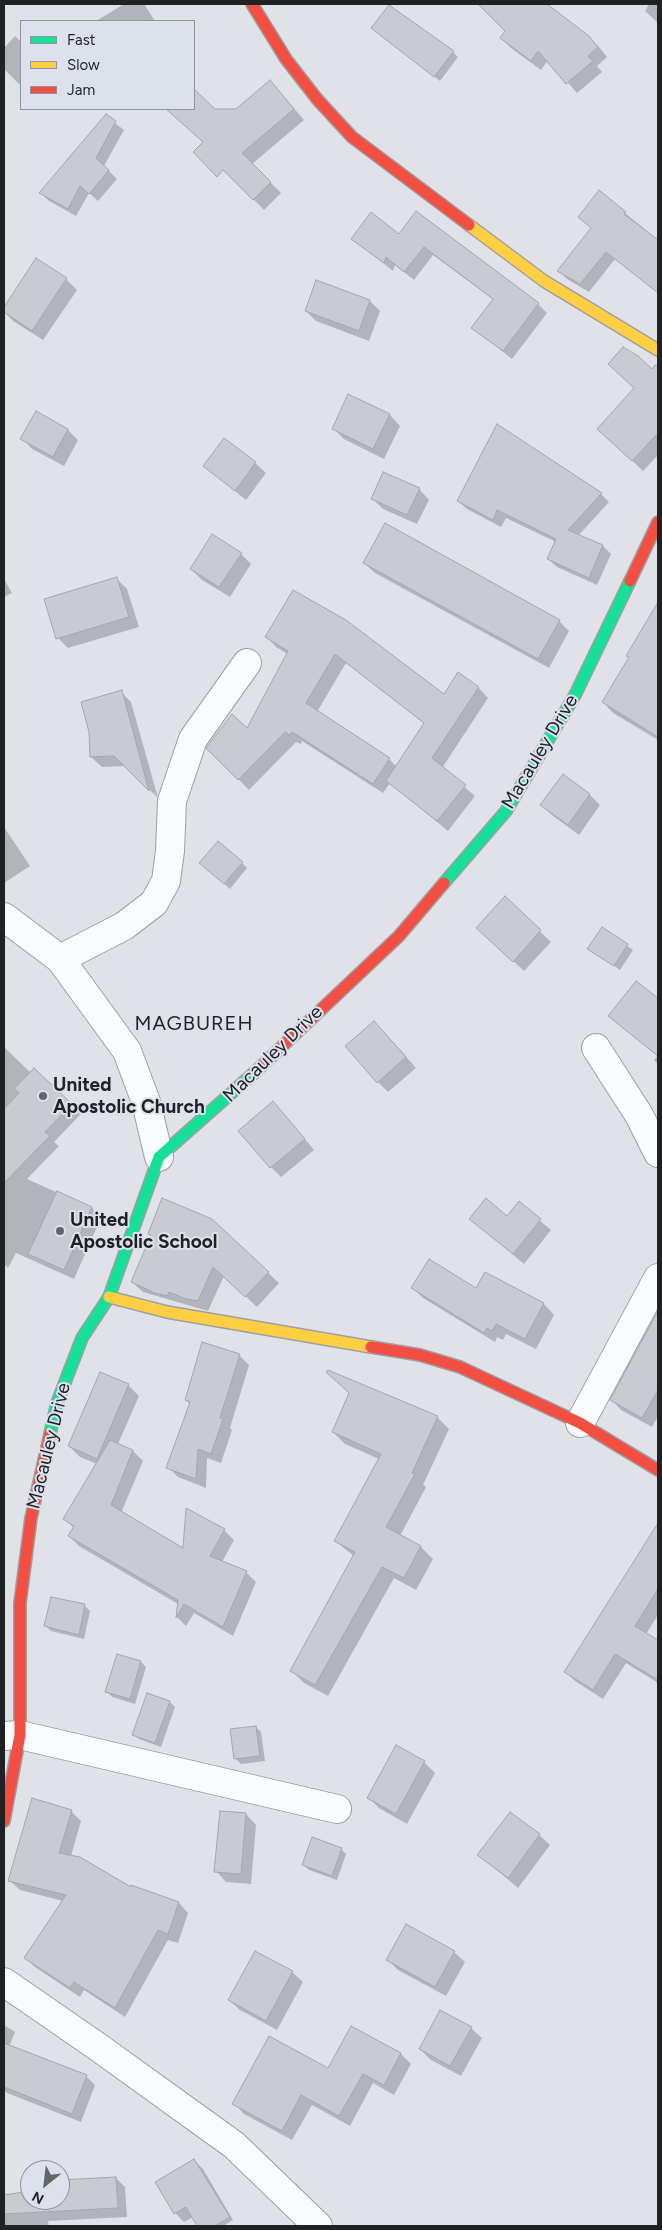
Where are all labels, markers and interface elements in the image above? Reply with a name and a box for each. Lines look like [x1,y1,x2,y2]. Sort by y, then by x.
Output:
legend [20,20,195,110]
text: Fast [67,31,95,49]
text: Slow [67,56,100,74]
text: Jam [67,81,95,99]
street label: Macauley Drive [497,691,583,813]
street label: Macauley Drive [219,1001,327,1107]
district label: MAGBUREH [134,1012,254,1036]
place label: United Apostolic Church [53,1074,205,1118]
marker: United Apostolic Church [37,1090,49,1102]
place label: United Apostolic School [70,1209,217,1253]
marker: United Apostolic School [54,1225,66,1237]
street label: Macauley Drive [22,1381,76,1511]
north arrow [20,2160,70,2210]
text: N [29,2188,47,2208]

